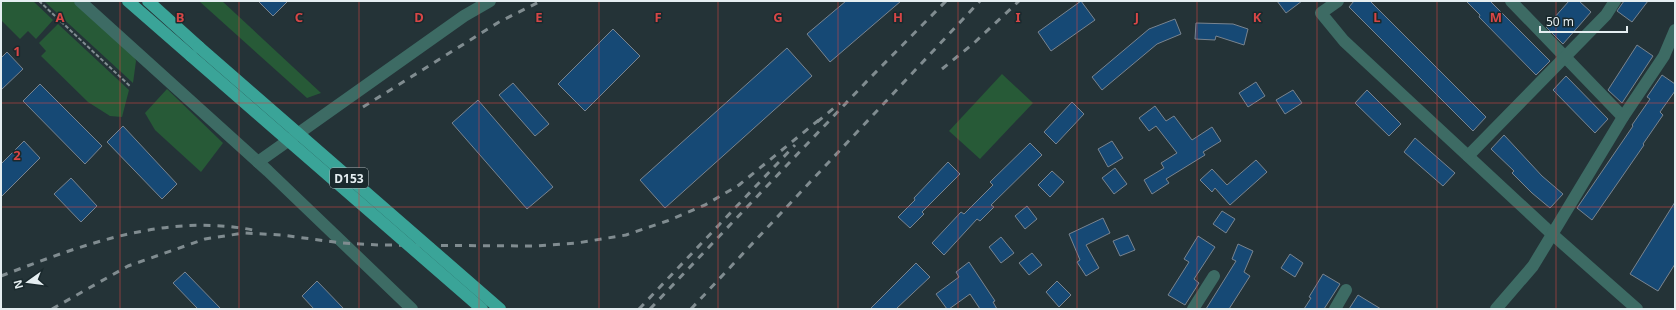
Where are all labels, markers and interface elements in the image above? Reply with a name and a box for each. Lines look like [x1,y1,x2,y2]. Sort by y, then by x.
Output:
text: A [56,8,65,26]
text: B [176,8,184,26]
text: C [295,8,303,26]
text: D [414,8,424,26]
text: E [535,8,543,26]
text: F [654,8,662,26]
text: G [773,8,783,26]
text: H [893,8,903,26]
text: I [1015,8,1021,26]
text: J [1134,8,1139,26]
text: K [1253,8,1262,26]
text: L [1373,8,1381,26]
text: M [1490,8,1502,26]
scale bar [1540,8,1627,34]
text: 50 m [1546,13,1574,30]
text: 1 [13,42,21,60]
text: 2 [13,146,21,164]
road number: D153 [330,168,368,188]
north arrow [8,262,48,302]
text: N [9,278,26,291]

